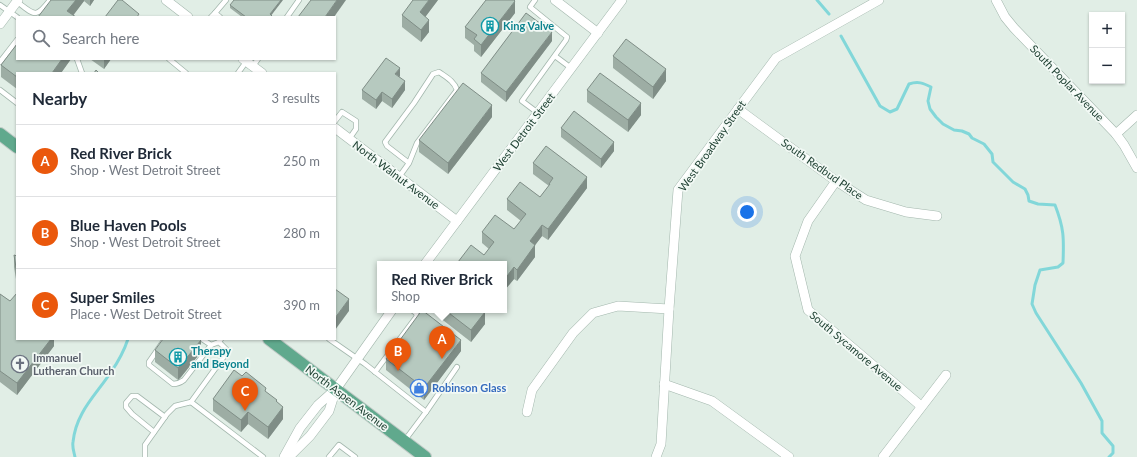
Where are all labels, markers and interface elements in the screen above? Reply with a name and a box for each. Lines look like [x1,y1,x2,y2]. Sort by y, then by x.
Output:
map controls [1089,12,1125,84]
button: + [1089,12,1125,48]
search box [16,16,336,60]
building icon: King Valve [480,16,500,36]
place label: King Valve [503,19,554,32]
icon: search [30,27,52,49]
text: Search here [62,29,139,47]
street label: South Poplar Avenue [1028,42,1107,123]
button: − [1089,48,1125,84]
text: Nearby [32,88,87,109]
text: 3 results [272,90,320,106]
street label: West Detroit Street [490,90,557,173]
street label: West Broadway Street [675,98,748,194]
street label: South Redbud Place [779,136,866,202]
street label: North Walnut Avenue [350,138,442,212]
text: Red River Brick [70,144,172,162]
text: A [40,153,50,169]
text: 250 m [283,153,320,169]
text: Shop · West Detroit Street [70,162,220,178]
your location [737,202,757,222]
text: Blue Haven Pools [70,216,187,234]
text: B [41,225,49,241]
text: 280 m [283,225,320,241]
text: Shop · West Detroit Street [70,234,220,250]
popup [377,261,507,313]
text: Red River Brick [391,270,493,288]
text: Super Smiles [70,288,155,306]
text: Shop [391,288,420,304]
text: C [41,297,49,313]
text: 390 m [283,297,320,313]
text: Place · West Detroit Street [70,306,222,322]
street label: South Sycamore Avenue [807,308,905,393]
pin: A [429,326,455,359]
pin: B [385,338,411,371]
place label: Therapy and Beyond [191,344,249,370]
building icon: Therapy and Beyond [168,347,188,367]
place label: Immanuel Lutheran Church [33,351,114,377]
church icon: Immanuel Lutheran Church [10,354,30,374]
street label: North Aspen Avenue [303,362,391,433]
pin: C [232,378,258,411]
shop icon: Robinson Glass [409,378,429,398]
place label: Robinson Glass [432,381,506,394]

